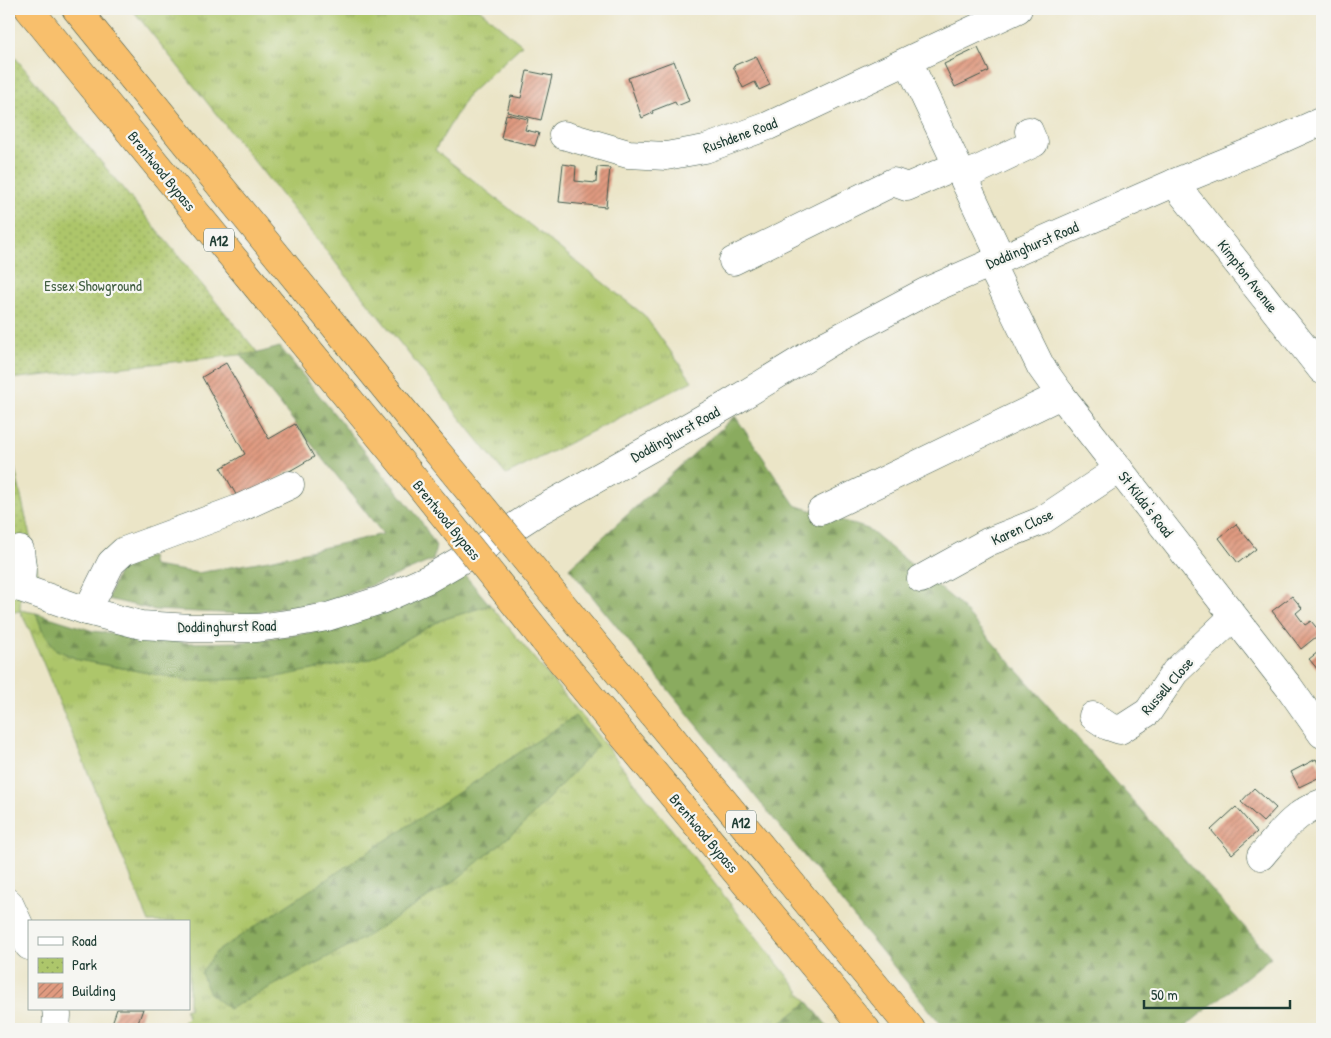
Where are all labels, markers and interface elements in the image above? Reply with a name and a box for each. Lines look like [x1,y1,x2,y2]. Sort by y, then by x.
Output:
street label: Rushdene Road [700,112,780,158]
street label: Brentwood Bypass [123,127,201,216]
street label: Doddinghurst Road [982,216,1082,274]
road number: A12 [204,228,234,252]
street label: Kimpton Avenue [1213,235,1283,317]
park label: Essex Showground [44,275,142,296]
street label: Doddinghurst Road [627,401,723,467]
street label: St Kilda's Road [1113,467,1179,542]
street label: Brentwood Bypass [408,476,486,565]
street label: Karen Close [988,504,1056,550]
street label: Doddinghurst Road [177,615,277,637]
street label: Russell Close [1136,653,1198,719]
street label: Brentwood Bypass [665,789,743,877]
road number: A12 [726,810,756,834]
legend [28,920,190,1010]
text: Road [72,930,97,951]
text: Park [72,954,97,975]
scale bar [1144,978,1290,1010]
text: Building [72,980,116,1001]
text: 50 m [1151,984,1178,1005]

